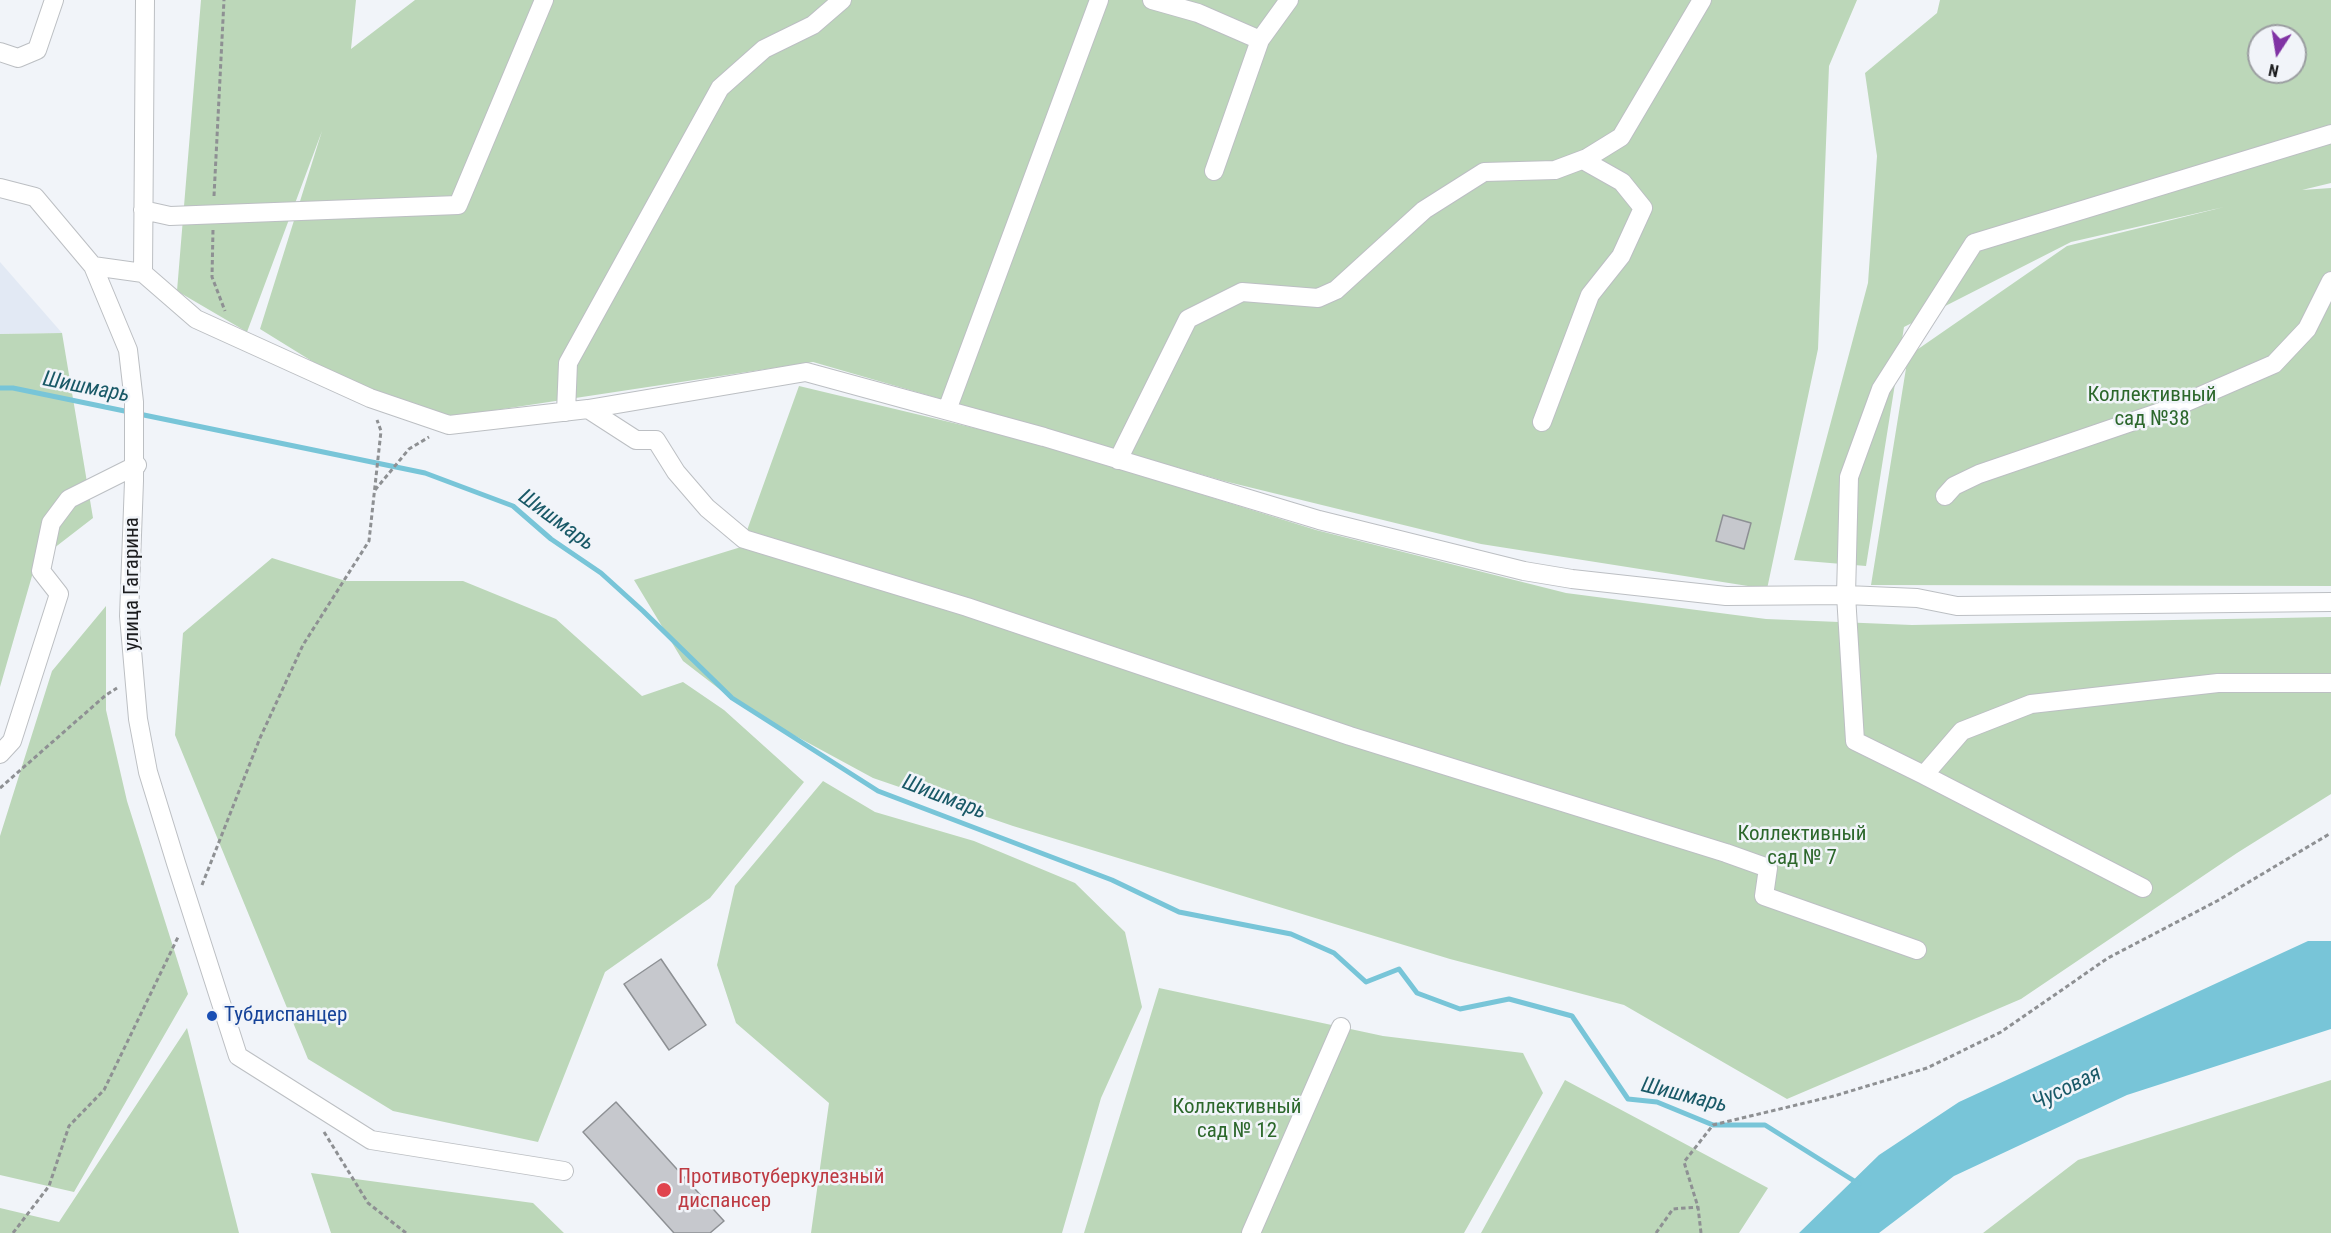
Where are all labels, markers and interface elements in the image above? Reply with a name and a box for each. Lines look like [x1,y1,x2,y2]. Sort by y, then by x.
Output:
north arrow [2247,24,2307,84]
text: N [2267,60,2280,80]
water label: Шишмарь [40,367,132,409]
park label: Коллективный сад №38 [2087,383,2217,433]
water label: Шишмарь [513,484,599,558]
street label: улица Гагарина [120,517,146,651]
water label: Шишмарь [898,770,990,826]
park label: Коллективный сад № 7 [1737,822,1867,872]
place label: Тубдиспанцер [224,1003,347,1029]
marker: Тубдиспанцер [205,1009,219,1023]
water label: Чусовая [2028,1061,2106,1117]
water label: Шишмарь [1638,1073,1730,1119]
park label: Коллективный сад № 12 [1172,1095,1302,1145]
place label: Противотуберкулезный диспансер [678,1165,884,1215]
marker: Противотуберкулезный диспансер [655,1181,673,1199]

